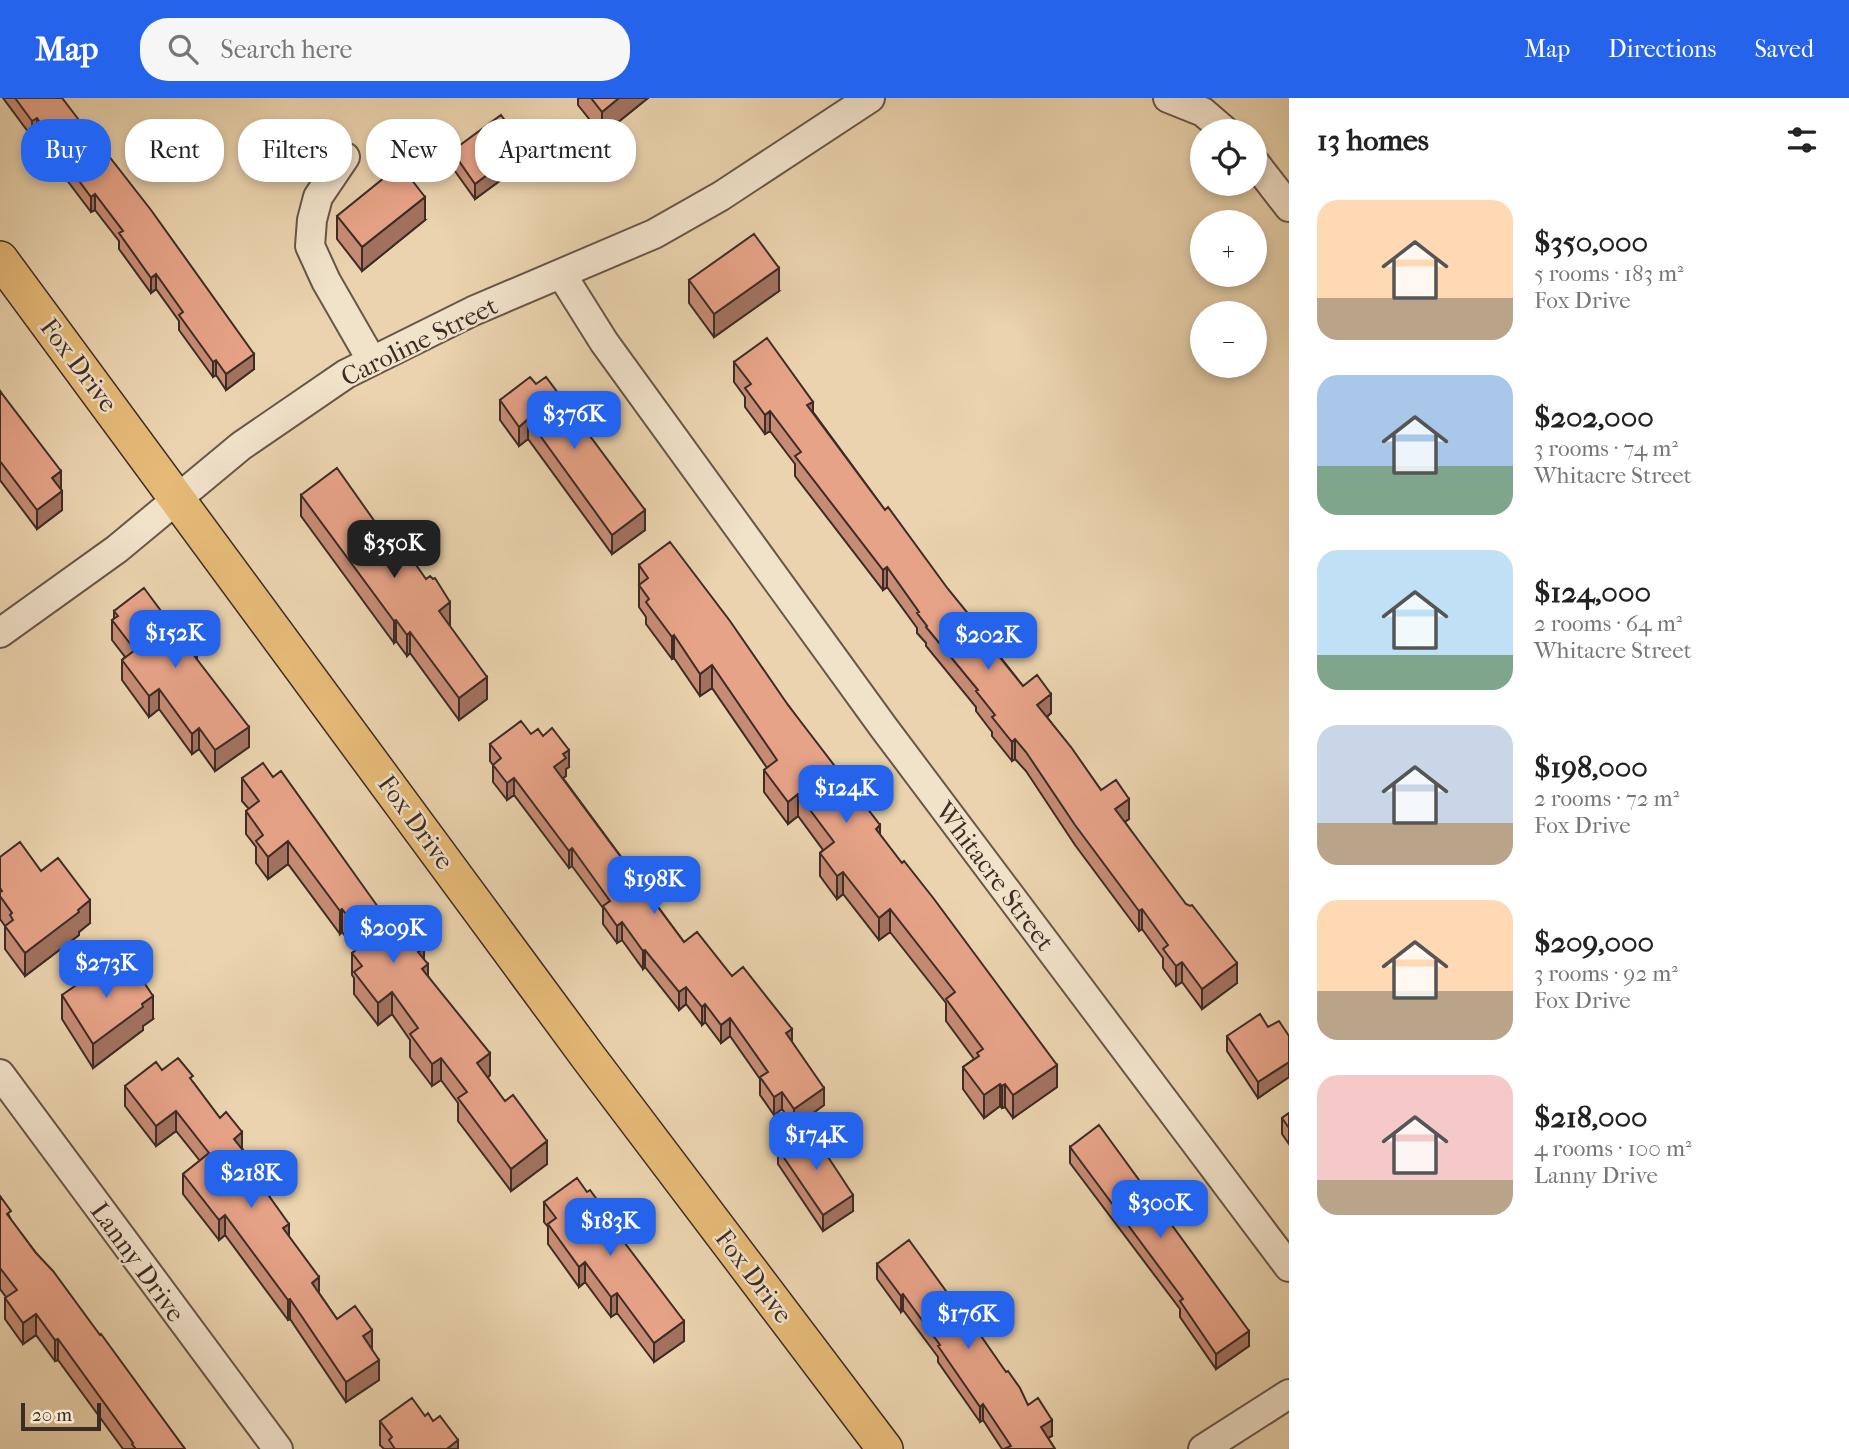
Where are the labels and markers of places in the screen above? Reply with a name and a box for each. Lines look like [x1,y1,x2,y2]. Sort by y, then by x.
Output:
pin: $376K [525,392,623,451]
pin: $350K [345,520,443,580]
pin: $152K [126,610,224,670]
pin: $202K [939,612,1037,672]
pin: $124K [797,766,895,825]
pin: $198K [605,856,703,916]
pin: $209K [344,906,442,965]
pin: $273K [57,940,155,1000]
pin: $174K [767,1112,865,1172]
pin: $218K [202,1150,300,1210]
pin: $300K [1111,1180,1209,1240]
pin: $183K [561,1198,659,1258]
pin: $176K [919,1292,1017,1351]

